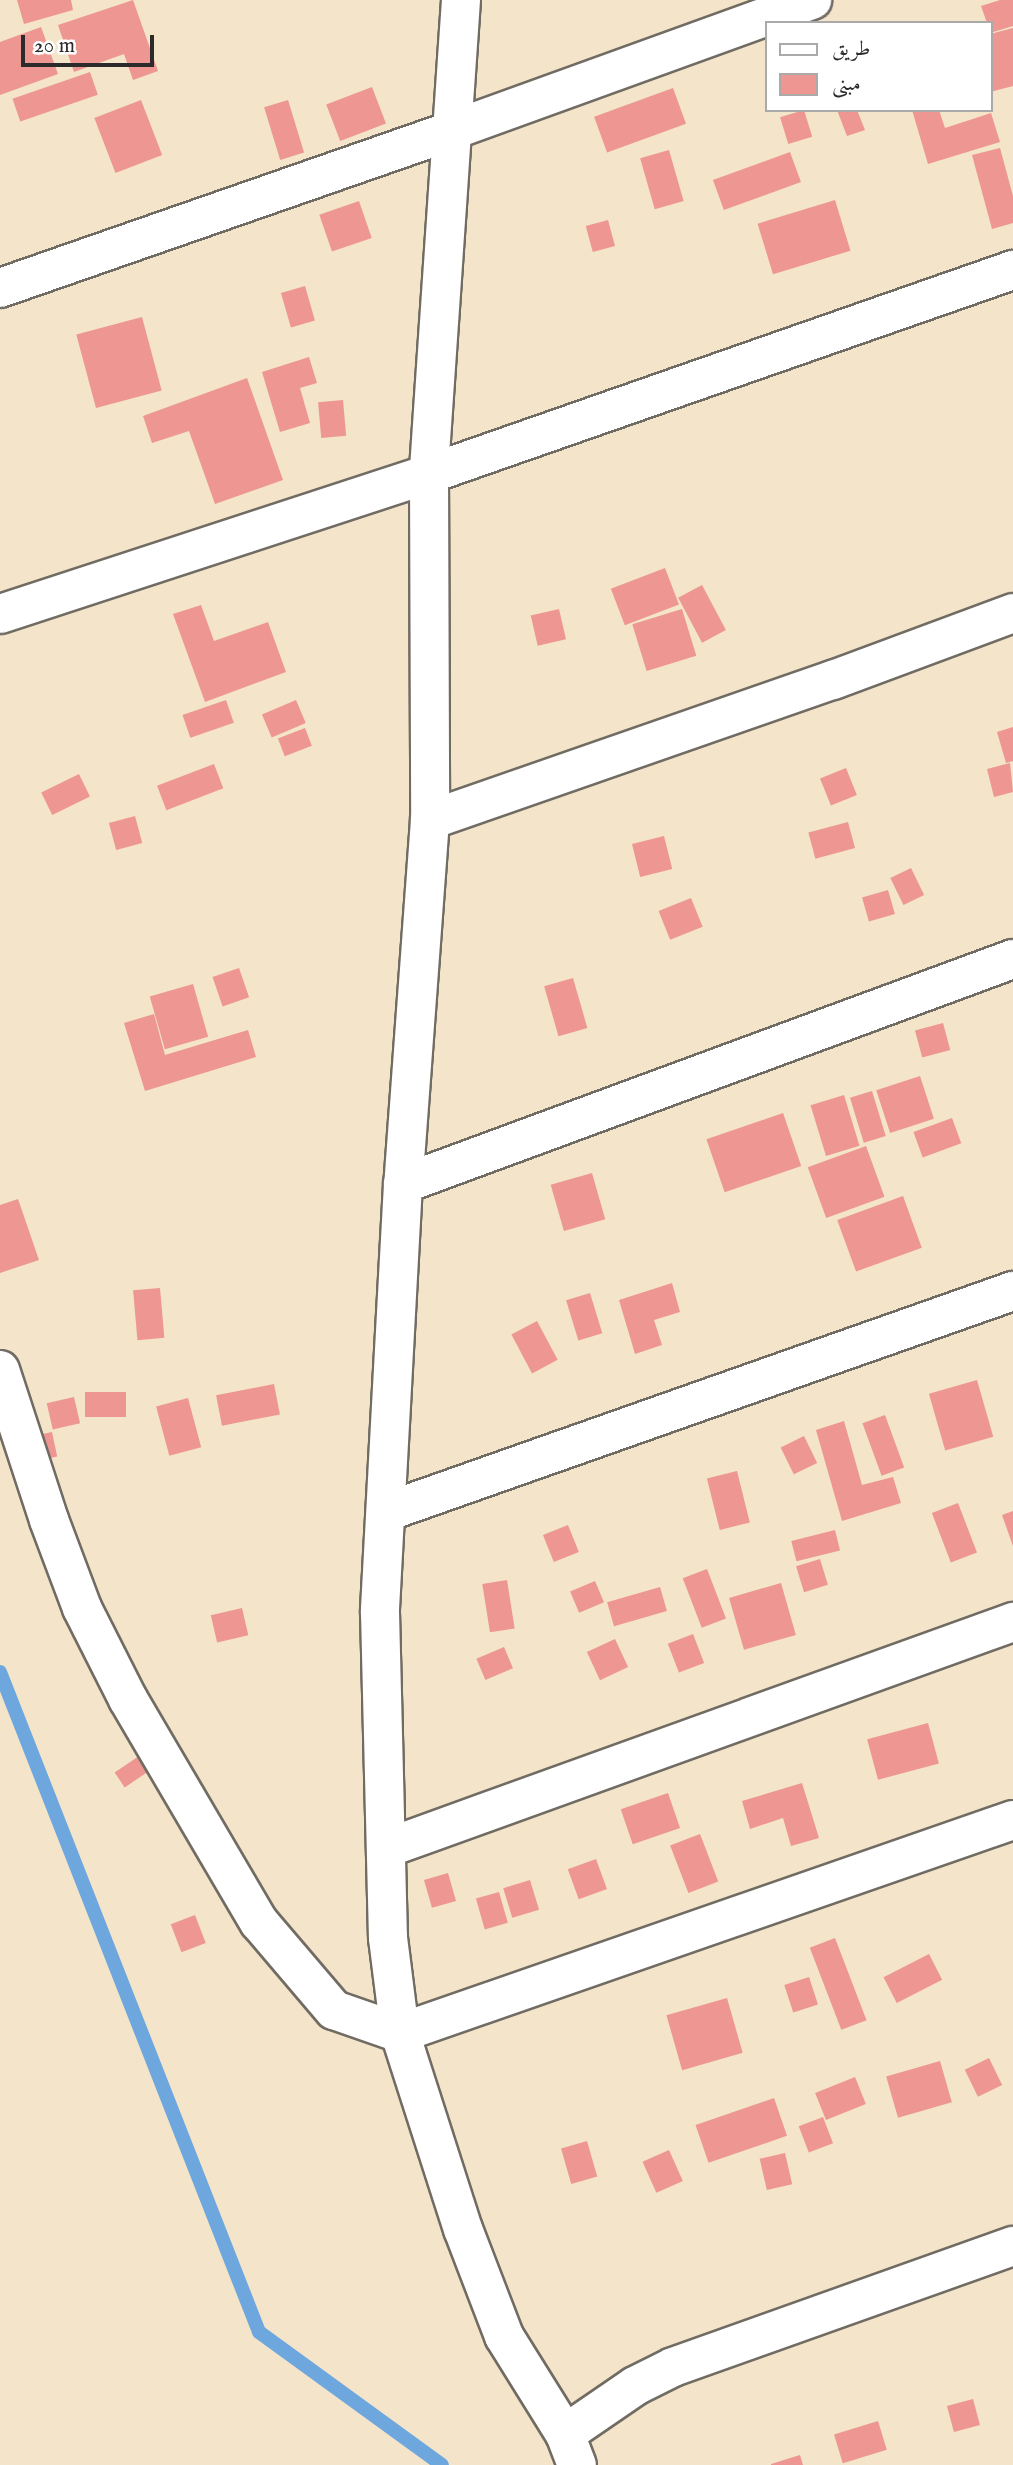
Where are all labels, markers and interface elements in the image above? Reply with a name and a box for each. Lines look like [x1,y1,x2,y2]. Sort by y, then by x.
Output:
scale bar [24,21,158,65]
legend [764,21,992,112]
text: 20 m [34,33,75,60]
text: طريق [832,36,870,63]
text: مبنى [832,71,861,98]

